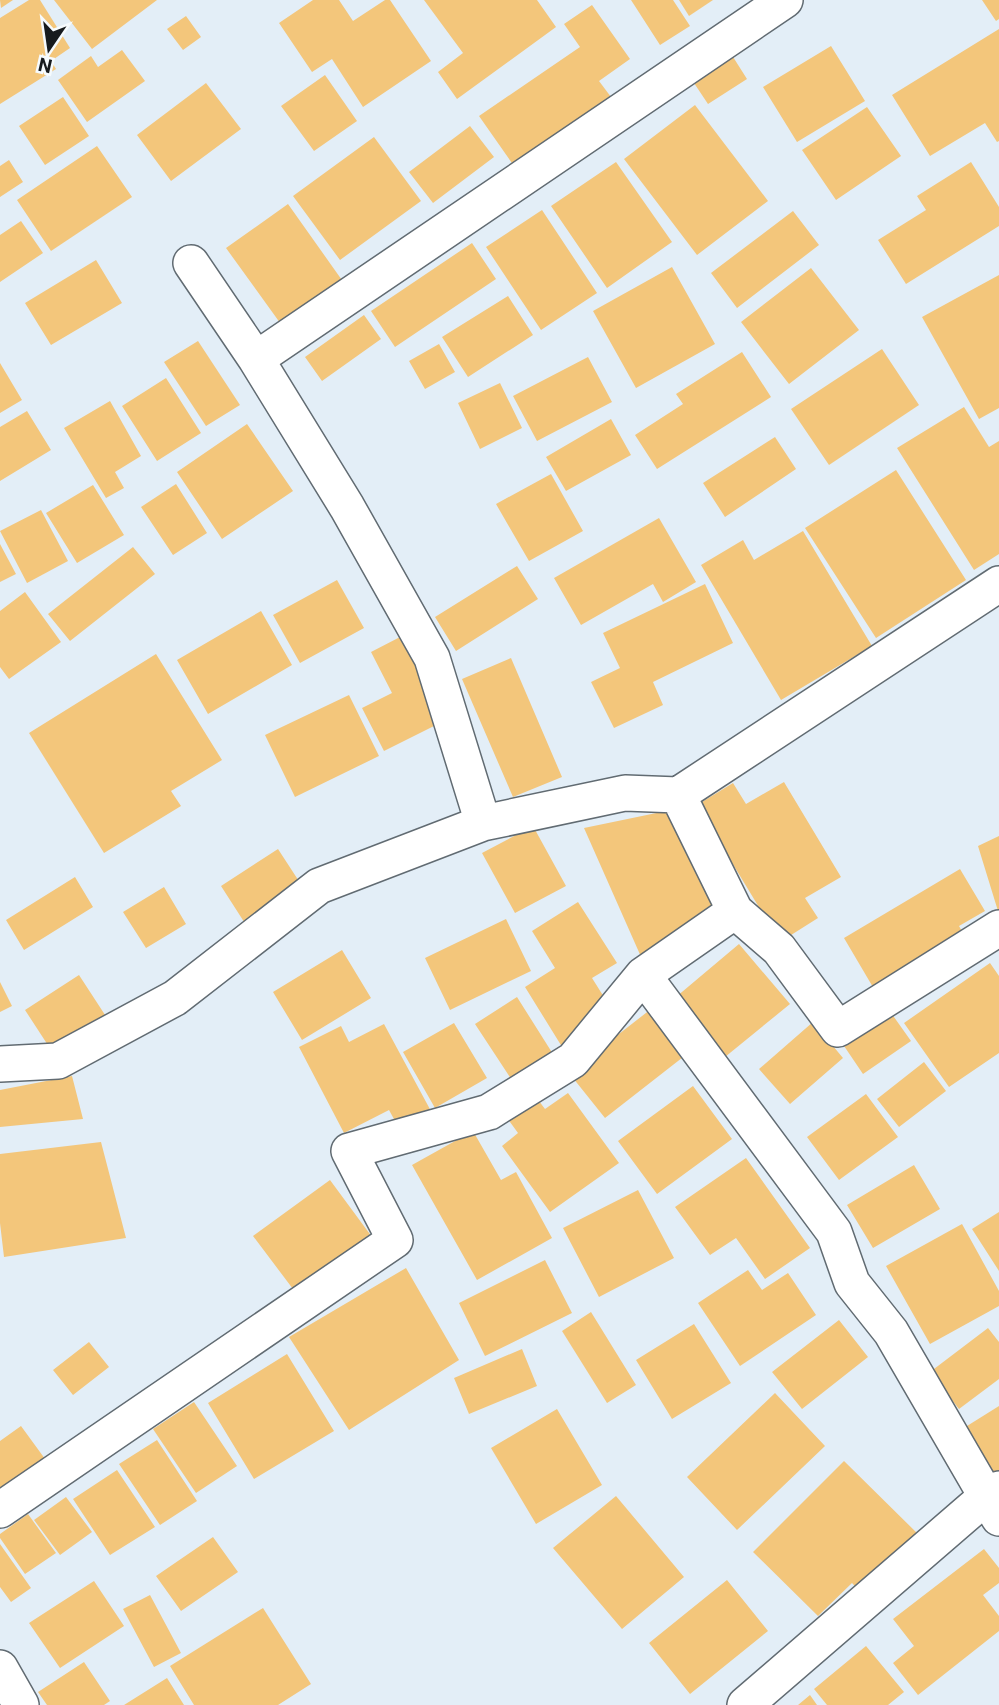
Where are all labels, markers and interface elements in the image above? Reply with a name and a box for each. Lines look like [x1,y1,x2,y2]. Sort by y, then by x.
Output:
north arrow [14,14,84,84]
text: N [36,52,54,78]

